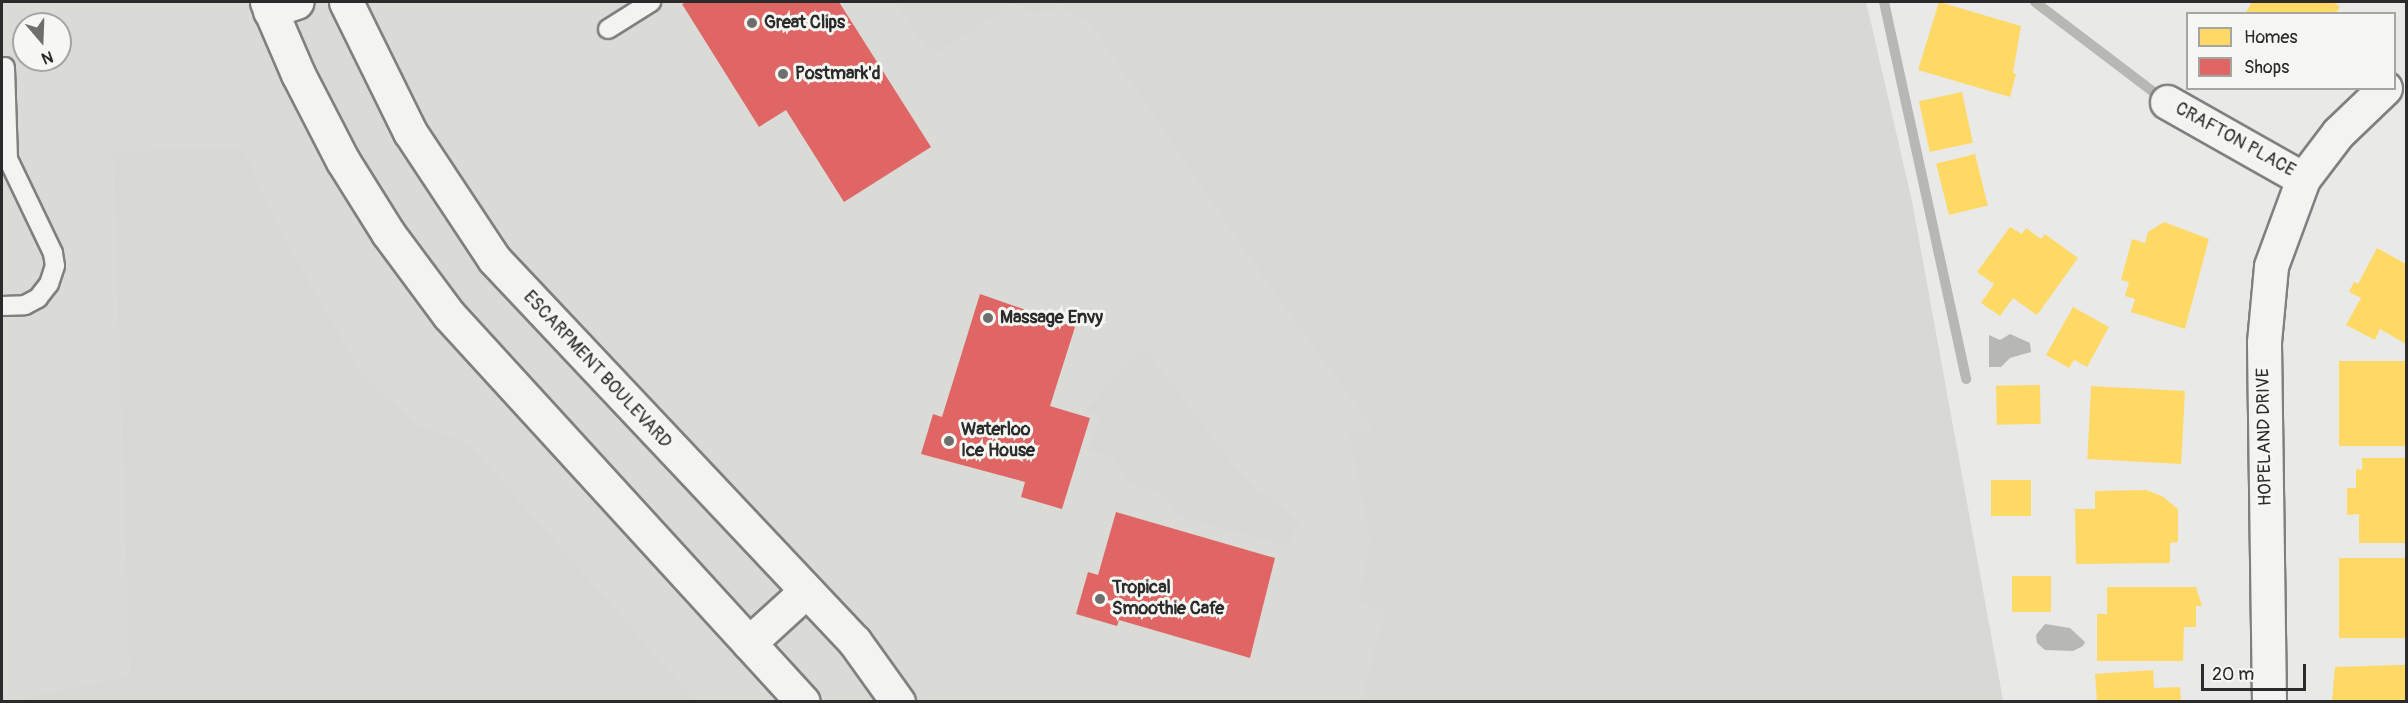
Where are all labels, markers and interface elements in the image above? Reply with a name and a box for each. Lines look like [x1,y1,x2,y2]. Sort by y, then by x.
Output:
north arrow [12,12,72,72]
place label: Great Clips [764,12,845,34]
legend [2186,12,2396,90]
marker: Great Clips [745,16,759,30]
text: Homes [2244,26,2297,49]
text: N [39,46,56,68]
text: Shops [2244,56,2289,79]
place label: Postmark'd [795,63,881,85]
marker: Postmark'd [776,67,790,81]
street label: CRAFTON PLACE [2171,98,2299,182]
street label: ESCARPMENT BOULEVARD [518,287,676,453]
place label: Massage Envy [1000,307,1103,329]
marker: Massage Envy [981,311,995,325]
street label: HOPELAND DRIVE [2253,368,2277,506]
place label: Waterloo Ice House [961,420,1035,462]
marker: Waterloo Ice House [942,434,956,448]
place label: Tropical Smoothie Cafe [1112,578,1224,620]
marker: Tropical Smoothie Cafe [1093,592,1107,606]
scale bar [2204,652,2309,690]
text: 20 m [2212,663,2254,686]

